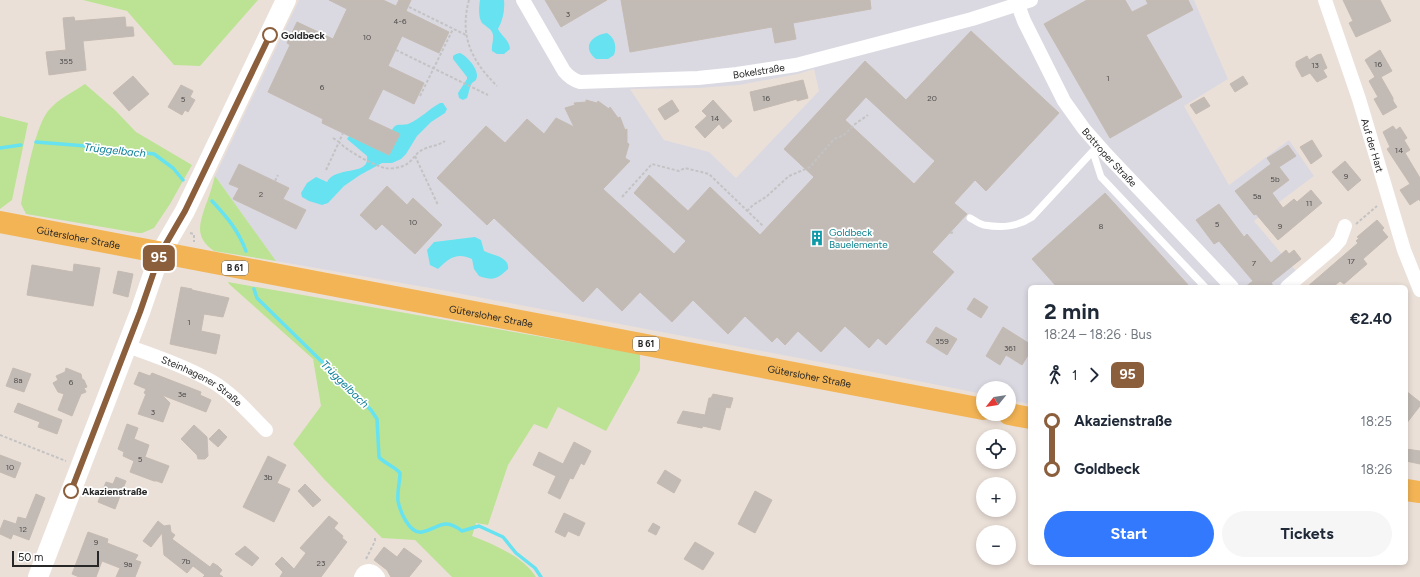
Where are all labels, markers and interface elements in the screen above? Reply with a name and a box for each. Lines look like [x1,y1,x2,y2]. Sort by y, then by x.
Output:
house number: 3 [566,9,570,19]
house number: 4-6 [394,16,407,26]
marker: Goldbeck [262,27,278,43]
place label: Goldbeck [281,29,326,42]
house number: 10 [363,32,371,42]
house number: 355 [59,56,73,66]
house number: 16 [1374,59,1382,69]
house number: 13 [1311,60,1319,70]
street label: Bokelstraße [732,61,786,81]
house number: 1 [1106,73,1110,83]
house number: 6 [320,82,325,92]
house number: 16 [762,93,770,103]
house number: 20 [927,93,937,103]
house number: 5 [181,94,186,104]
house number: 14 [711,113,719,123]
street label: Auf der Hart [1358,117,1387,174]
street label: Bottroper Straße [1079,125,1140,190]
water label: Trüggelbach [84,141,146,160]
house number: 14 [1395,145,1403,155]
house number: 9 [1344,171,1349,181]
house number: 5b [1270,174,1280,184]
house number: 2 [259,189,263,199]
house number: 5a [1253,191,1261,201]
house number: 11 [1306,198,1312,208]
house number: 10 [409,217,417,227]
house number: 5 [1215,219,1220,229]
house number: 8 [1099,221,1104,231]
house number: 9 [1278,221,1283,231]
street label: Gütersloher Straße [35,223,122,252]
place label: Goldbeck Bauelemente [829,226,888,251]
building icon: Goldbeck Bauelemente [808,229,826,247]
line badge: 95 [141,245,177,271]
text: 95 [151,249,167,266]
house number: 17 [1347,256,1355,266]
house number: 7 [1252,258,1257,268]
road number: B 61 [222,261,248,275]
text: 2 min [1044,298,1099,325]
street label: Gütersloher Straße [448,302,534,331]
text: €2.40 [1350,310,1392,328]
house number: 1 [187,317,191,327]
text: 18:24 – 18:26 · Bus [1044,327,1152,342]
house number: 359 [935,336,949,346]
road number: B 61 [633,337,659,351]
house number: 361 [1004,343,1016,353]
street label: Steinhagener Straße [159,353,245,410]
water label: Trüggelbach [318,358,371,411]
street label: Gütersloher Straße [766,362,853,391]
icon: walk [1044,364,1066,386]
icon: forward [1083,364,1105,386]
text: 95 [1119,366,1136,383]
text: 1 [1072,368,1077,383]
house number: 8a [14,375,23,385]
house number: 6 [69,377,74,387]
north arrow [976,381,1016,421]
map controls [976,381,1016,565]
house number: 3e [178,389,187,399]
house number: 3 [151,407,155,417]
text: Akazienstraße [1074,412,1172,430]
text: 18:25 [1361,414,1392,429]
button: locate [976,429,1016,469]
house number: 5 [138,454,143,464]
text: Goldbeck [1074,460,1140,478]
house number: 10 [6,462,14,472]
text: 18:26 [1361,462,1392,477]
house number: 3b [263,472,273,482]
button: + [976,477,1016,517]
marker: Akazienstraße [63,483,79,499]
place label: Akazienstraße [82,485,148,498]
button: Start [1044,511,1214,557]
button: Tickets [1222,511,1392,557]
house number: 12 [19,524,27,534]
button: − [976,525,1016,565]
house number: 9 [94,537,99,547]
scale bar [12,549,99,568]
text: 50 m [18,551,43,564]
house number: 7b [182,556,191,566]
house number: 23 [317,558,325,568]
house number: 9a [124,559,132,569]

